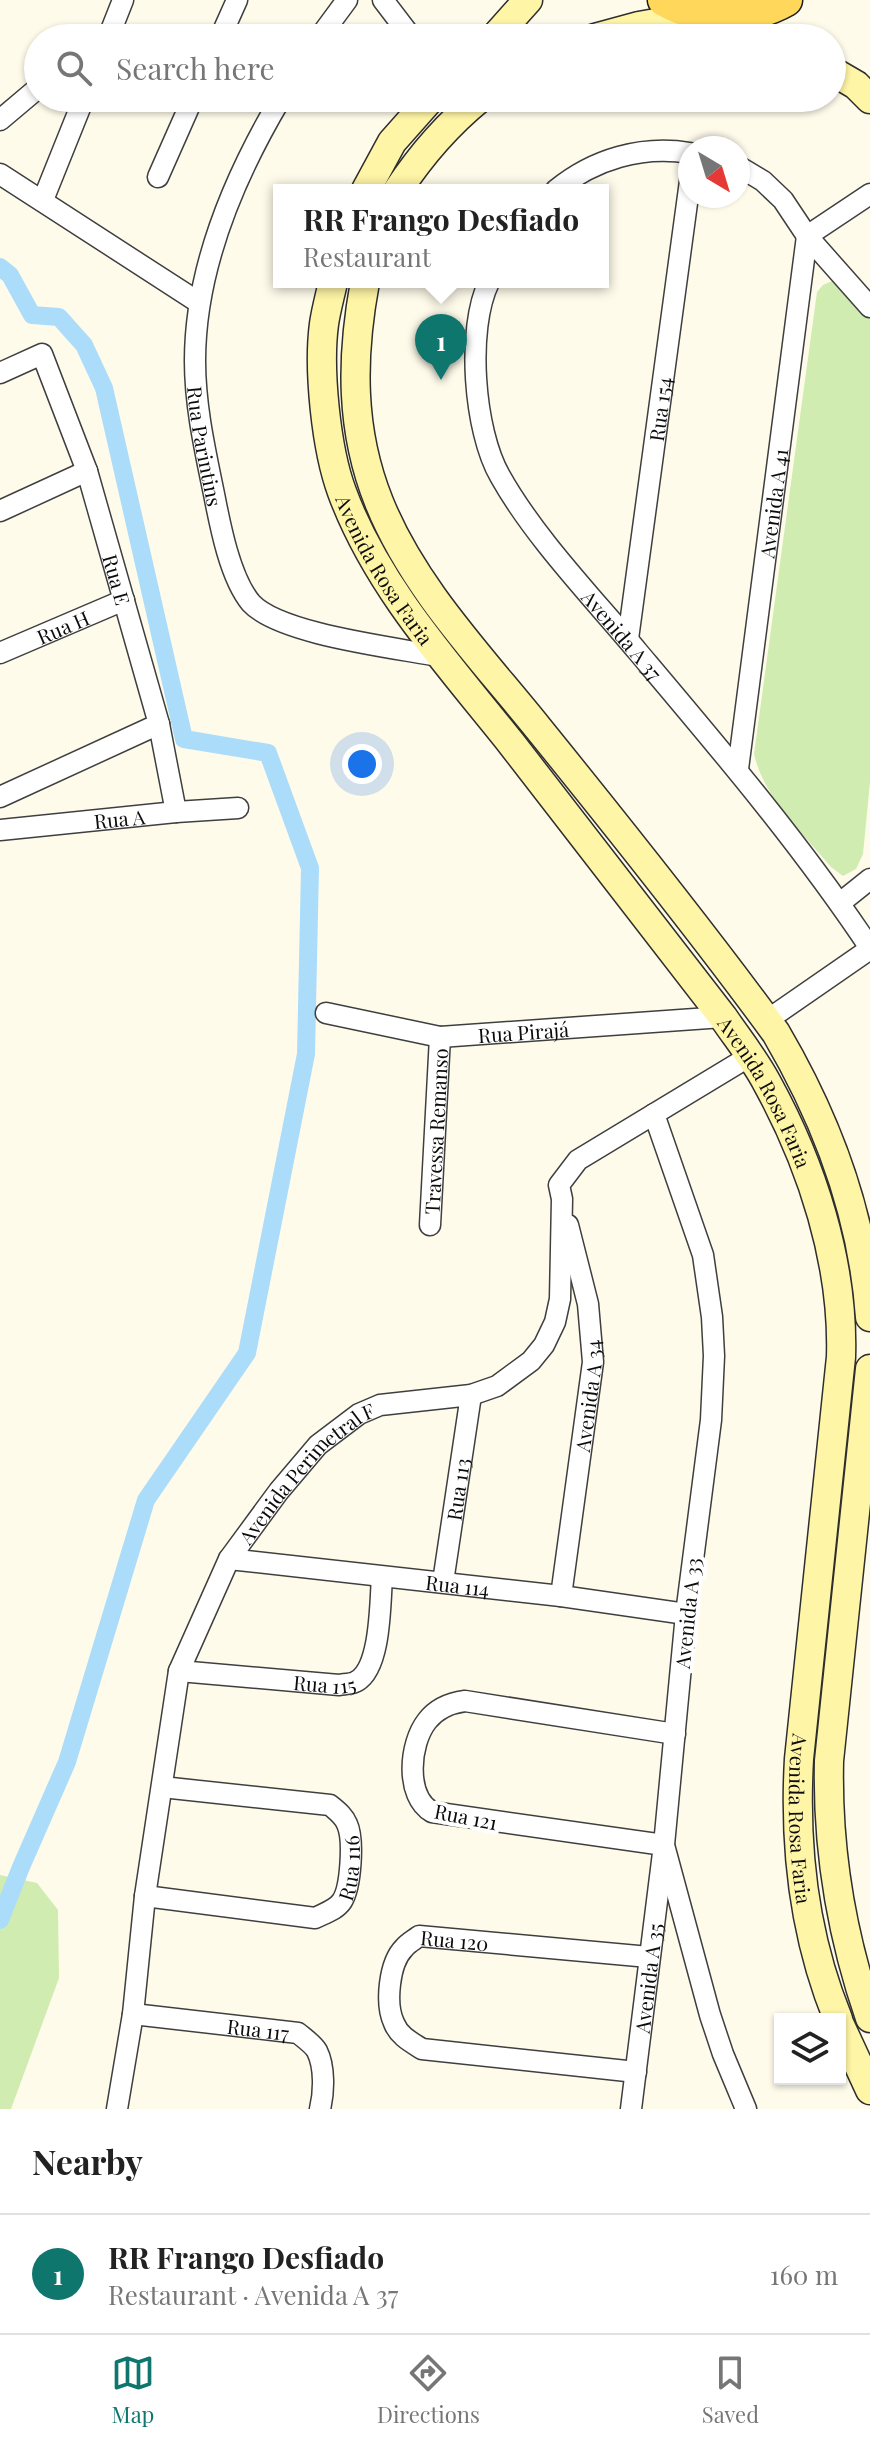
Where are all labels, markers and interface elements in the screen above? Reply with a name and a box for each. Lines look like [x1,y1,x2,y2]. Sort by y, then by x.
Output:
search box [24,24,846,112]
icon: search [52,46,96,90]
text: Search here [116,48,275,88]
north arrow [678,136,750,208]
popup [273,184,609,288]
text: RR Frango Desfiado [303,199,579,239]
text: Restaurant [303,239,431,274]
pin: 1 [415,314,467,380]
street label: Rua 154 [641,375,677,443]
street label: Rua Parintins [182,385,230,508]
street label: Avenida A 41 [752,447,793,561]
street label: Avenida Rosa Faria [330,490,440,650]
street label: Rua E [98,551,138,608]
street label: Avenida A 37 [576,583,669,685]
street label: Rua H [32,603,93,649]
your location [342,744,382,784]
street label: Rua A [93,802,147,834]
street label: Avenida Rosa Faria [712,1010,818,1171]
street label: Rua Pirajá [477,1014,570,1048]
street label: Travessa Remanso [417,1047,453,1215]
street label: Avenida A 34 [567,1339,607,1454]
street label: Avenida Perimetral F [231,1396,378,1550]
street label: Rua 113 [439,1456,475,1522]
street label: Avenida A 33 [668,1556,706,1671]
street label: Rua 114 [424,1568,491,1601]
street label: Rua 115 [292,1668,358,1699]
street label: Avenida Rosa Faria [784,1732,819,1905]
street label: Rua 121 [432,1797,500,1835]
street label: Rua 116 [331,1835,364,1904]
street label: Avenida A 35 [627,1921,668,2036]
street label: Rua 120 [419,1923,490,1956]
street label: Rua 117 [226,2011,291,2045]
map controls [774,2013,846,2085]
button: layers [774,2013,846,2085]
text: Nearby [32,2138,143,2184]
text: RR Frango Desfiado [108,2237,384,2277]
text: 1 [53,2257,63,2292]
text: 160 m [770,2257,838,2292]
text: Restaurant · Avenida A 37 [108,2277,398,2312]
tab: Map [111,2351,155,2429]
tab: Directions [377,2351,480,2429]
tab: Saved [702,2351,759,2429]

